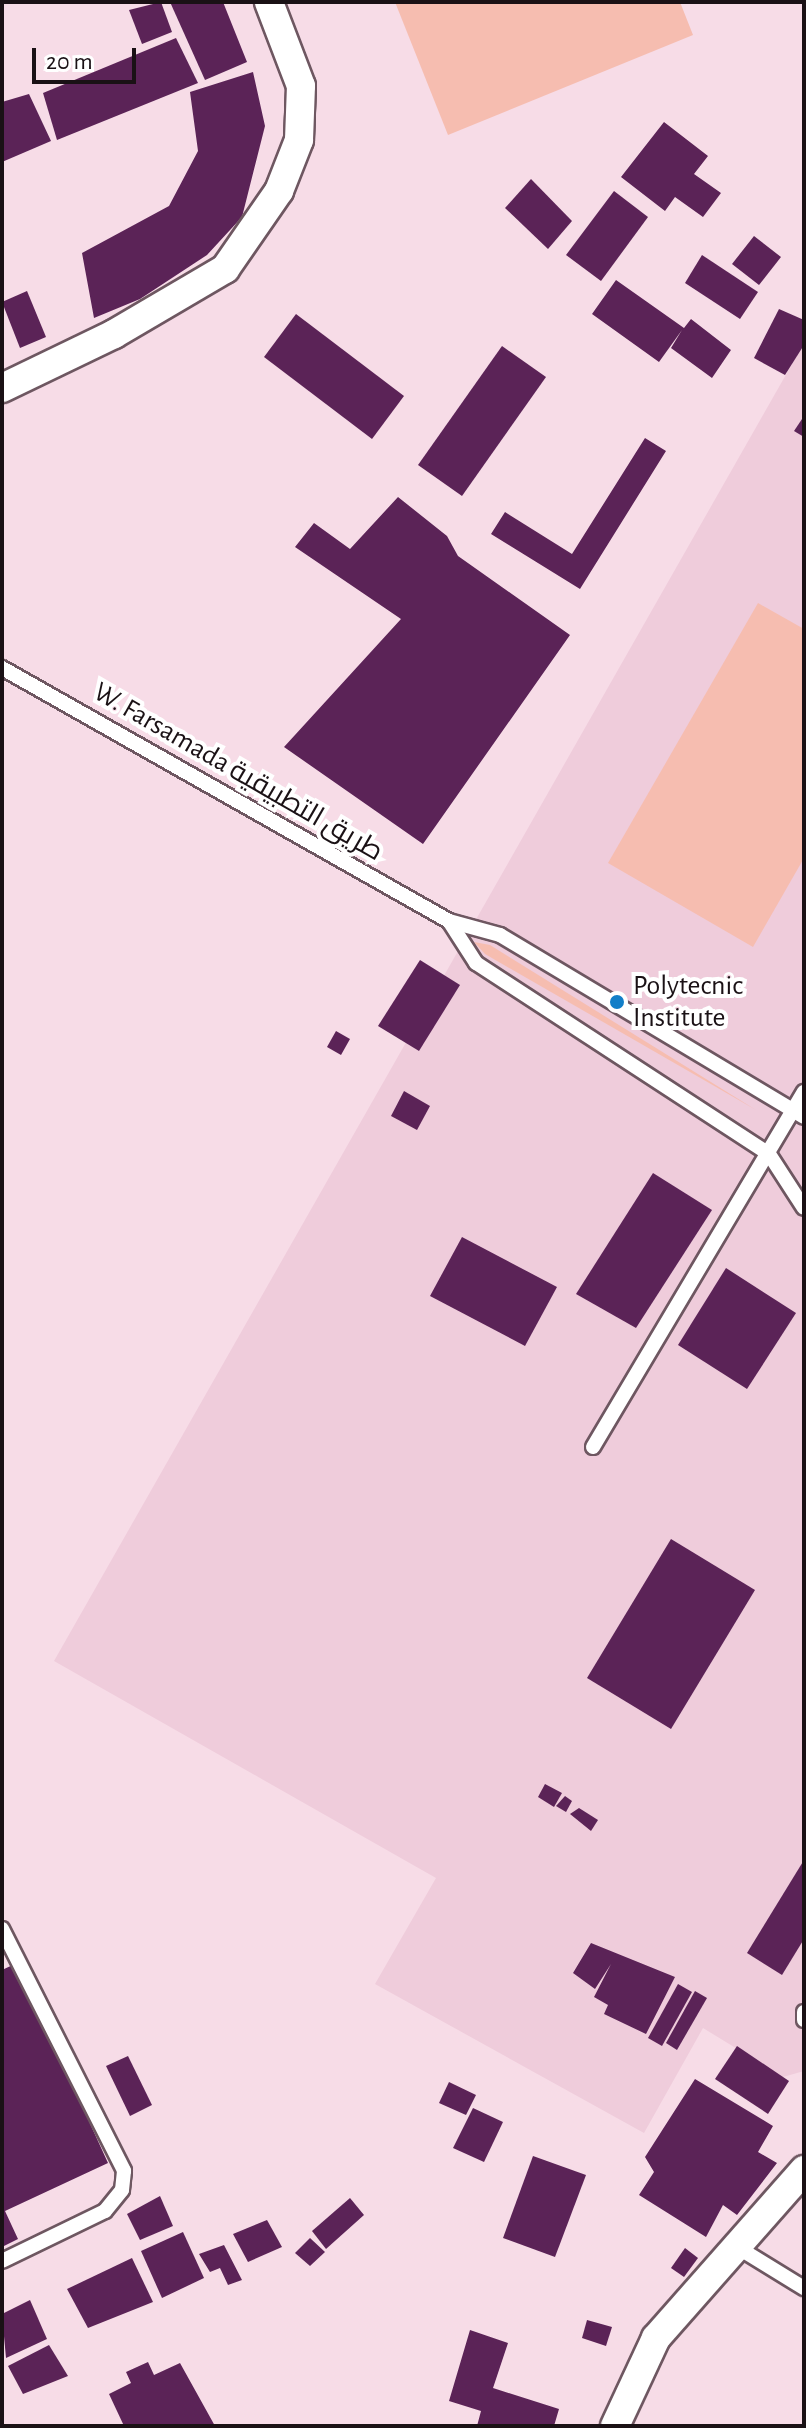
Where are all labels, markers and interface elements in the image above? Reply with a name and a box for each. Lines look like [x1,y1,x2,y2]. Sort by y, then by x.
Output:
scale bar [36,32,140,82]
text: 20 m [46,50,93,74]
street label: W. Farsamada طريق التطبيقية [87,675,389,869]
place label: Polytecnic Institute [633,969,743,1035]
marker: Polytecnic Institute [608,993,626,1011]

